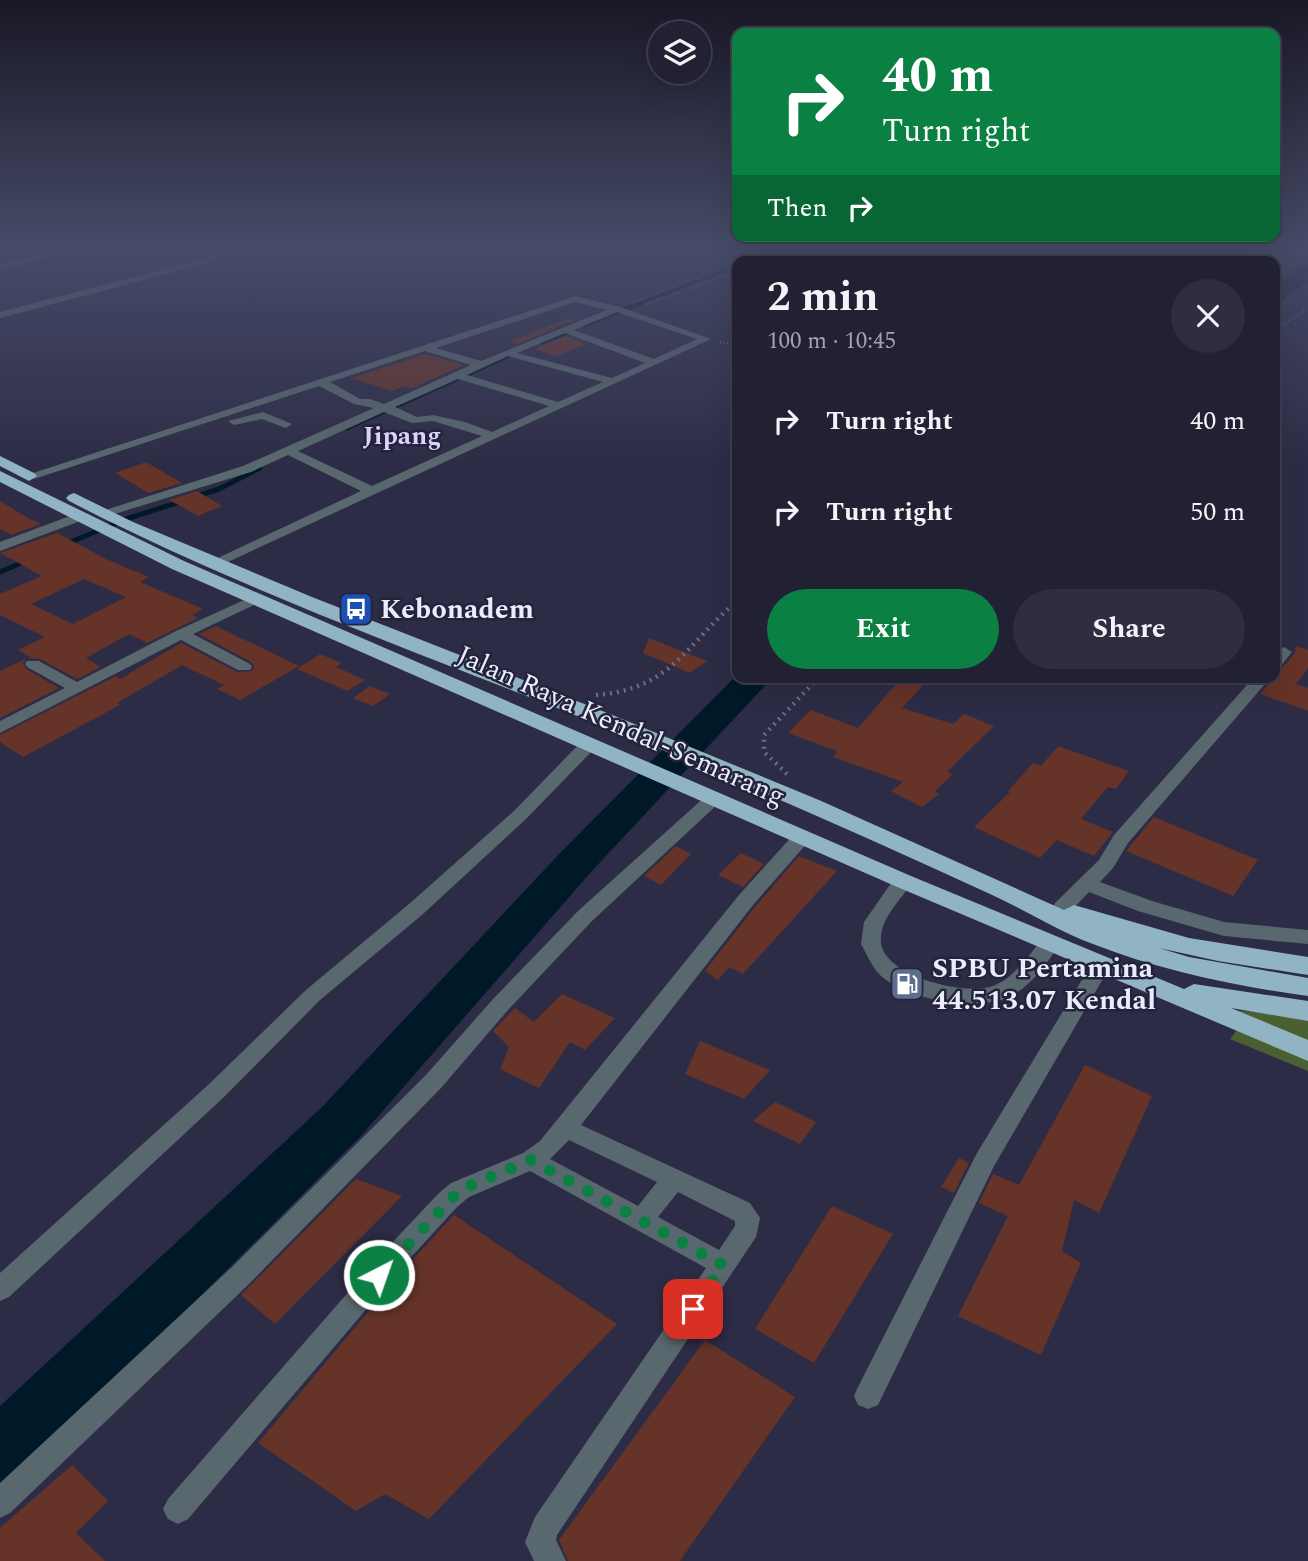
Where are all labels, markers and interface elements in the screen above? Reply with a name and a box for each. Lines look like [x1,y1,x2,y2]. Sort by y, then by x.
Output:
map controls [648,21,711,84]
button: layers [648,21,711,84]
text: 40 m [882,39,993,114]
icon: right [767,56,858,147]
text: Turn right [882,107,1030,156]
text: Then [767,188,827,228]
icon: right [841,189,879,227]
text: 2 min [767,266,879,329]
button: close [1171,279,1245,353]
text: 100 m · 10:45 [767,324,896,359]
text: Turn right [826,401,953,441]
text: 40 m [1190,401,1245,441]
icon: right [767,402,805,440]
district label: Jipang [363,416,441,456]
text: Turn right [826,492,953,532]
text: 50 m [1190,492,1245,532]
icon: right [767,493,805,531]
place label: Kebonadem [380,588,534,631]
button: Exit [767,589,999,669]
button: Share [1013,589,1245,669]
bus stop icon: Kebonadem [337,590,375,628]
street label: Jalan Raya Kendal-Semarang [450,634,792,818]
place label: SPBU Pertamina 44.513.07 Kendal [932,947,1156,1022]
fuel station icon: SPBU Pertamina 44.513.07 Kendal [888,965,926,1003]
position arrow [342,1238,416,1312]
pin [663,1279,723,1339]
icon: arrive [674,1290,712,1328]

